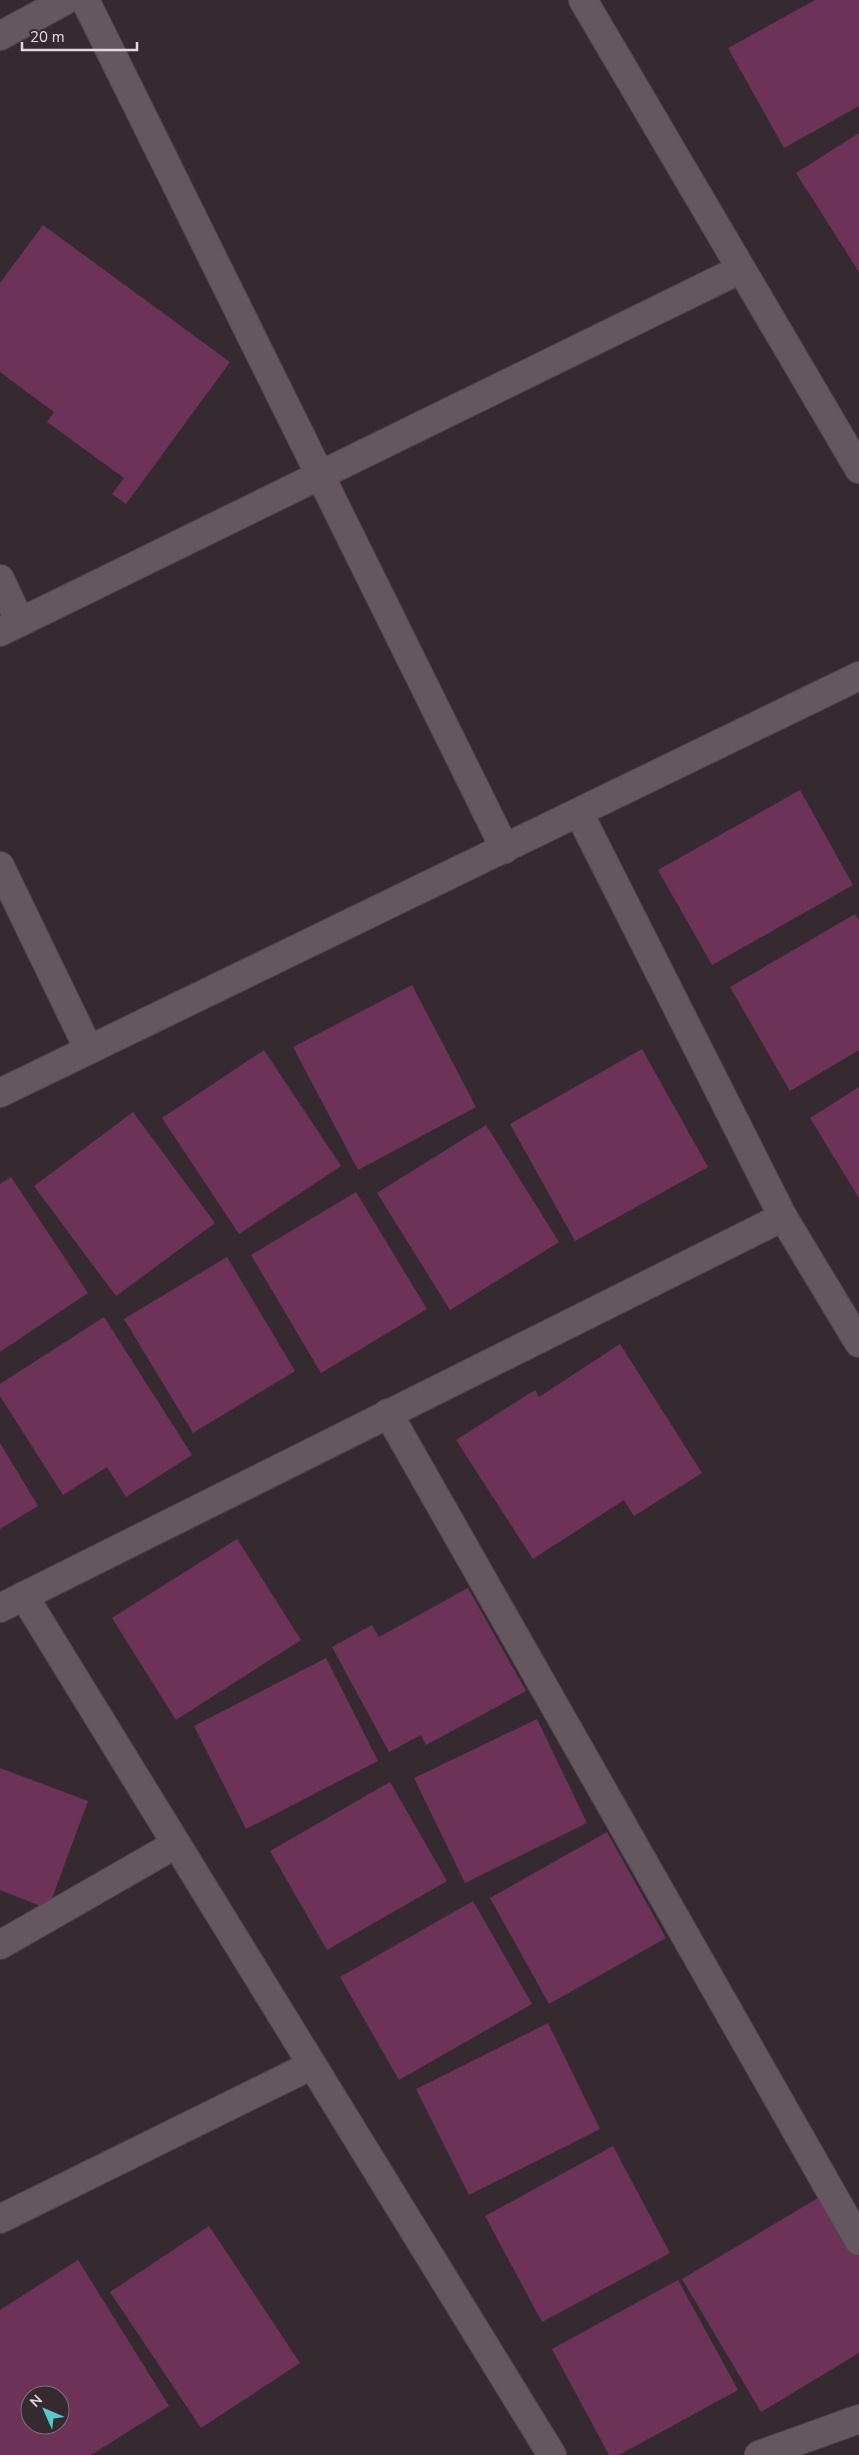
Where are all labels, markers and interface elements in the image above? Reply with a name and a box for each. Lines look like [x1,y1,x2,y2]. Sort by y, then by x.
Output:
scale bar [22,20,138,52]
text: 20 m [30,27,65,47]
north arrow [20,2385,70,2435]
text: N [26,2391,47,2412]

